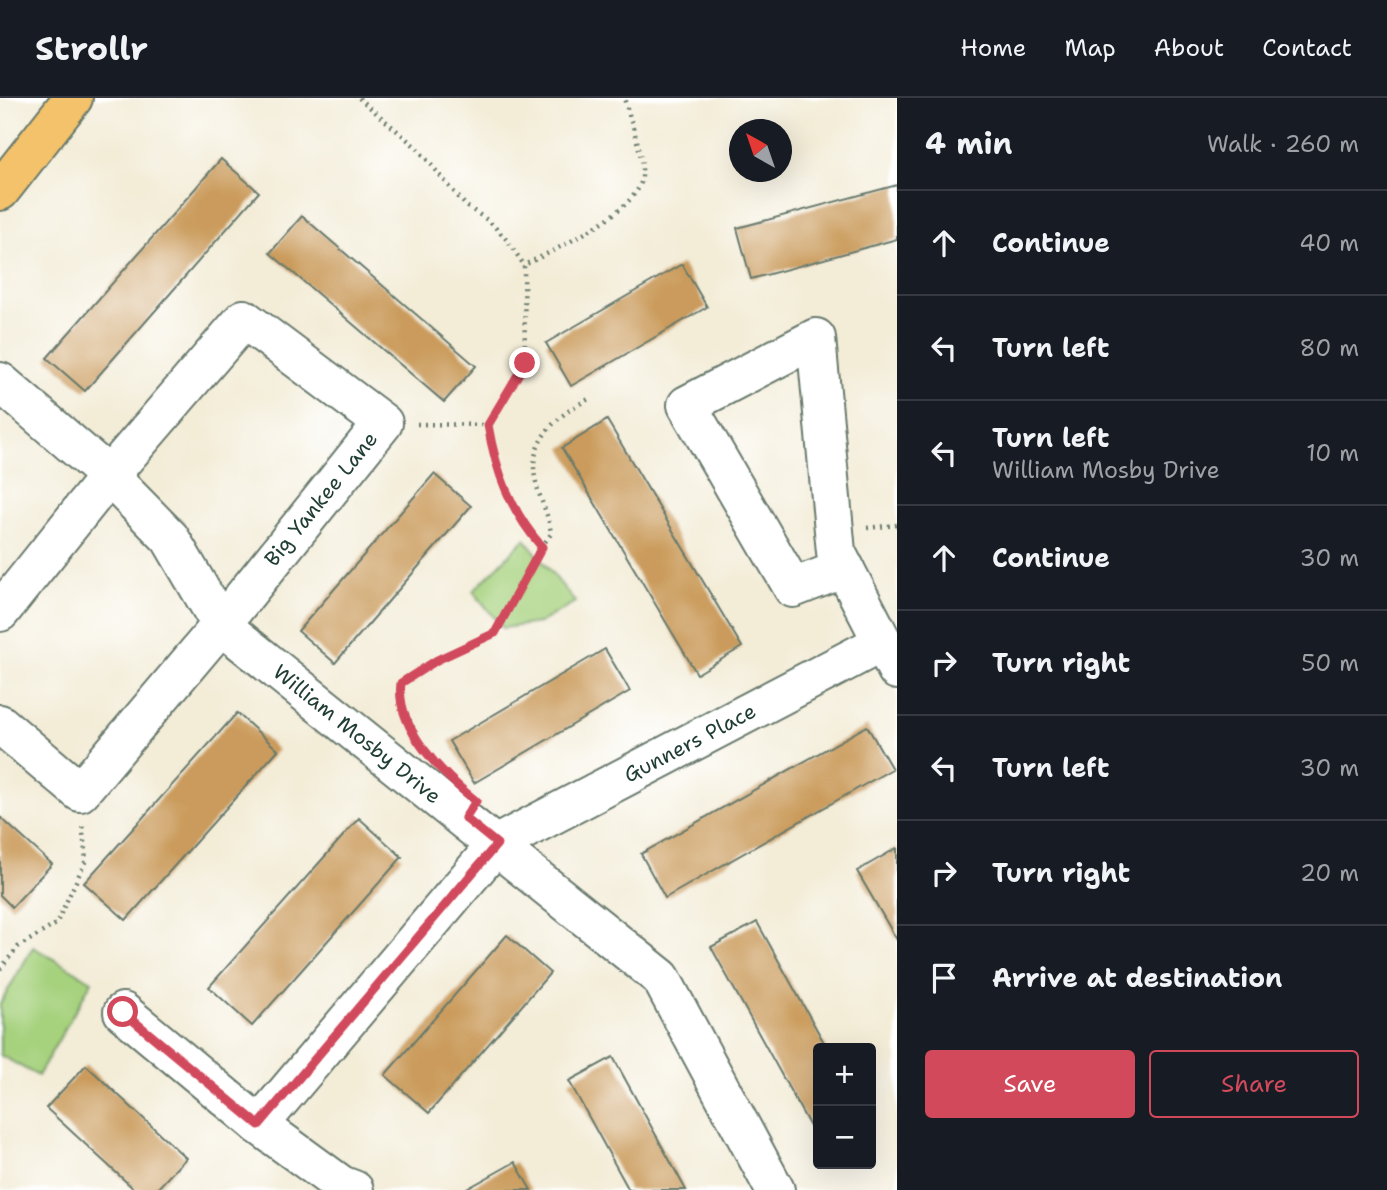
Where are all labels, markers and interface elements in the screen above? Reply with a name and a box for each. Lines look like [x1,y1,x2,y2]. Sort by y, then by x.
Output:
text: Strollr [35,26,148,71]
text: Home [960,32,1026,64]
text: Map [1064,32,1116,64]
text: About [1154,32,1224,64]
text: Contact [1262,32,1352,64]
north arrow [729,119,792,182]
text: 4 min [925,123,1012,164]
text: Walk · 260 m [1207,129,1359,159]
icon: ahead [925,224,963,262]
text: Continue [992,225,1110,260]
text: 40 m [1299,228,1359,258]
icon: left [925,329,963,367]
text: Turn left [992,330,1109,365]
text: 80 m [1300,333,1359,363]
route end [509,347,540,378]
text: Turn left [992,420,1109,455]
street label: Big Yankee Lane [258,426,384,572]
icon: left [925,434,963,472]
text: 10 m [1306,438,1359,468]
text: William Mosby Drive [992,455,1220,485]
icon: ahead [925,539,963,577]
text: Continue [992,540,1110,575]
text: 30 m [1300,543,1359,573]
icon: right [925,644,963,682]
text: Turn right [992,645,1130,680]
text: 50 m [1301,648,1359,678]
street label: William Mosby Drive [267,658,447,810]
street label: Gunners Place [619,697,761,789]
icon: left [925,749,963,787]
text: Turn left [992,750,1109,785]
text: 30 m [1300,753,1359,783]
icon: right [925,854,963,892]
text: Turn right [992,855,1130,890]
text: 20 m [1300,858,1359,888]
icon: arrive [925,959,963,997]
text: Arrive at destination [992,960,1282,995]
route start [107,996,138,1027]
map controls [813,1043,876,1169]
button: + [813,1043,876,1106]
button: Save [925,1050,1135,1118]
button: Share [1149,1050,1359,1118]
button: − [813,1106,876,1169]

